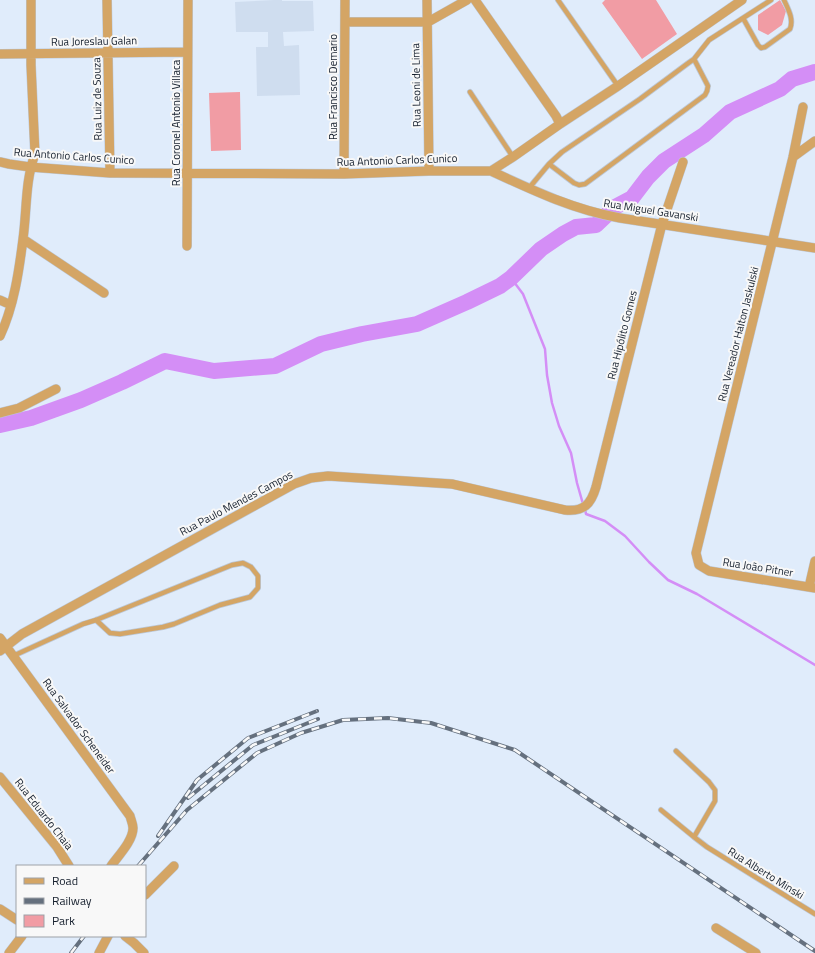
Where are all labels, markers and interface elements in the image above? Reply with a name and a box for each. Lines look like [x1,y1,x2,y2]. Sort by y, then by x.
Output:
street label: Rua Joreslau Galan [51,32,137,50]
street label: Rua Francisco Demario [325,34,341,140]
street label: Rua Leoni de Lima [407,42,425,127]
street label: Rua Luiz de Souza [88,57,106,141]
street label: Rua Coronel Antonio Villaca [168,59,184,186]
street label: Rua Antonio Carlos Cunico [13,144,135,168]
street label: Rua Antonio Carlos Cunico [336,150,458,170]
street label: Rua Miguel Gavanski [602,195,700,225]
street label: Rua Vereador Halton Jaskulski [713,265,763,403]
street label: Rua Hipólito Gomes [603,289,641,381]
street label: Rua Paulo Mendes Campos [177,466,295,540]
street label: Rua João Pitner [722,554,795,581]
street label: Rua Salvador Scheneider [39,675,119,777]
street label: Rua Eduardo Chaia [11,775,77,853]
street label: Rua Alberto Minski [725,843,807,903]
legend [16,865,146,937]
text: Road [52,871,78,890]
text: Railway [52,891,92,910]
text: Park [52,911,75,930]

